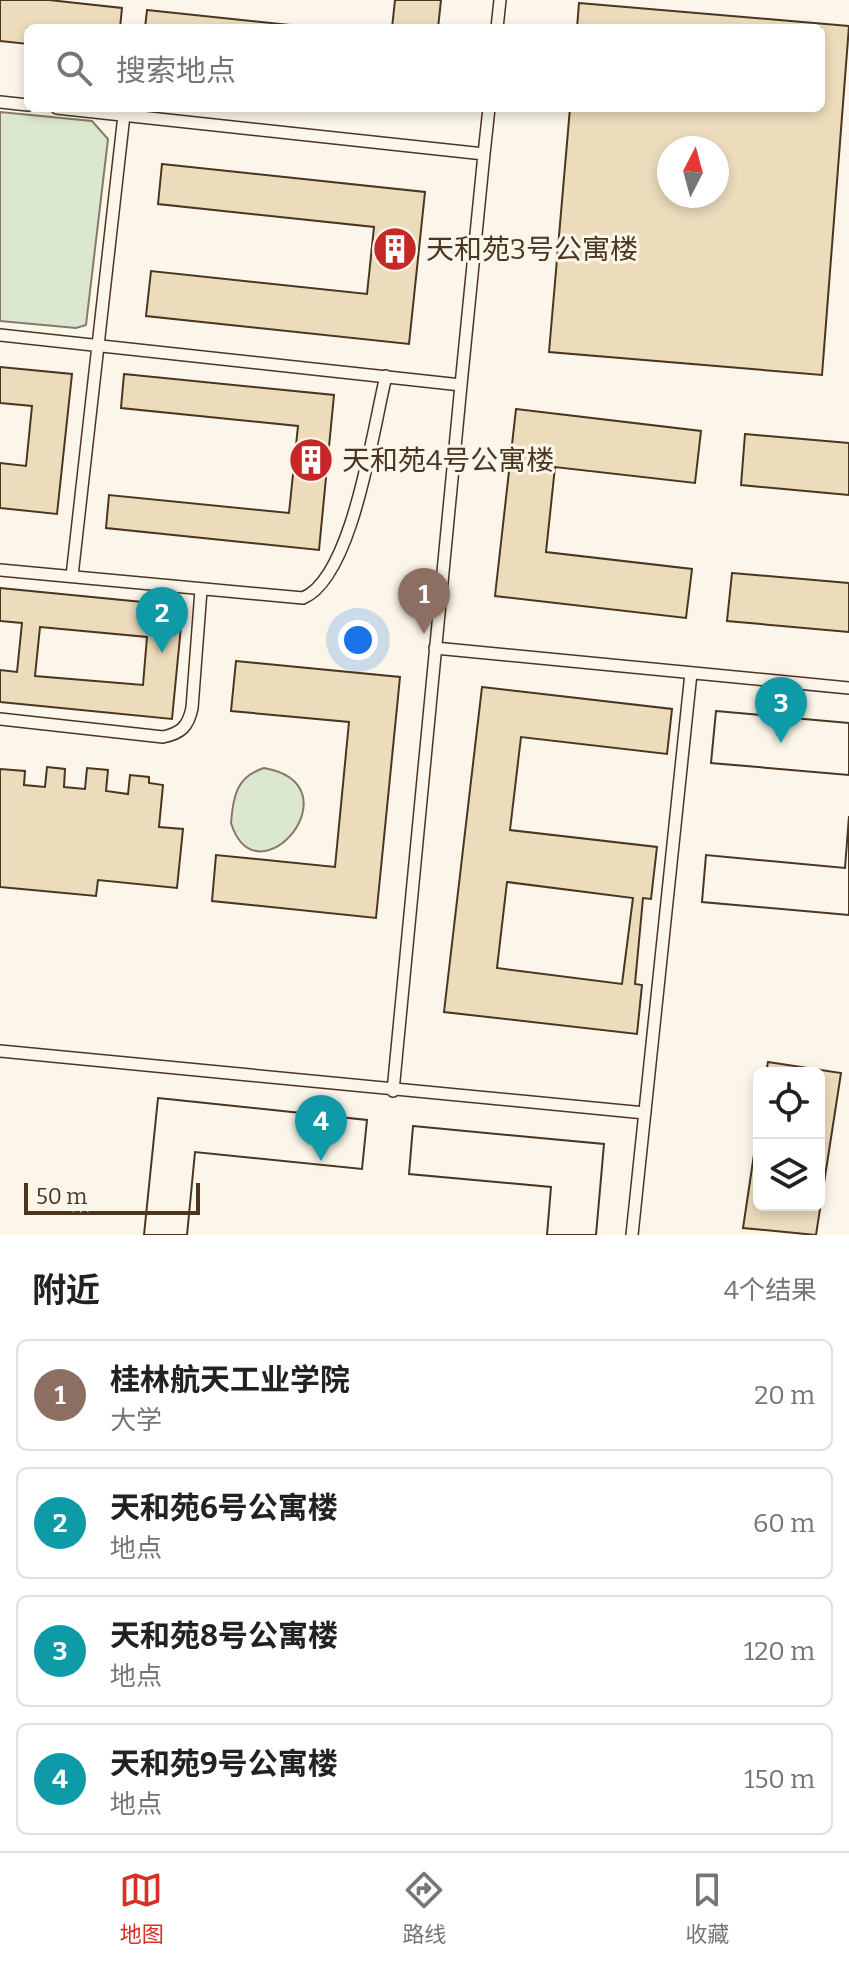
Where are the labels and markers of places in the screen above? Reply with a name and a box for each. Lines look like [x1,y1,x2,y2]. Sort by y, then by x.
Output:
building icon: 天和苑3号公寓楼 [371,225,419,273]
place label: 天和苑3号公寓楼 [426,233,638,266]
building icon: 天和苑4号公寓楼 [287,436,335,484]
place label: 天和苑4号公寓楼 [342,444,554,477]
pin: 1 [398,568,450,634]
pin: 2 [136,587,188,653]
pin: 3 [755,677,807,743]
pin: 4 [295,1095,347,1161]

